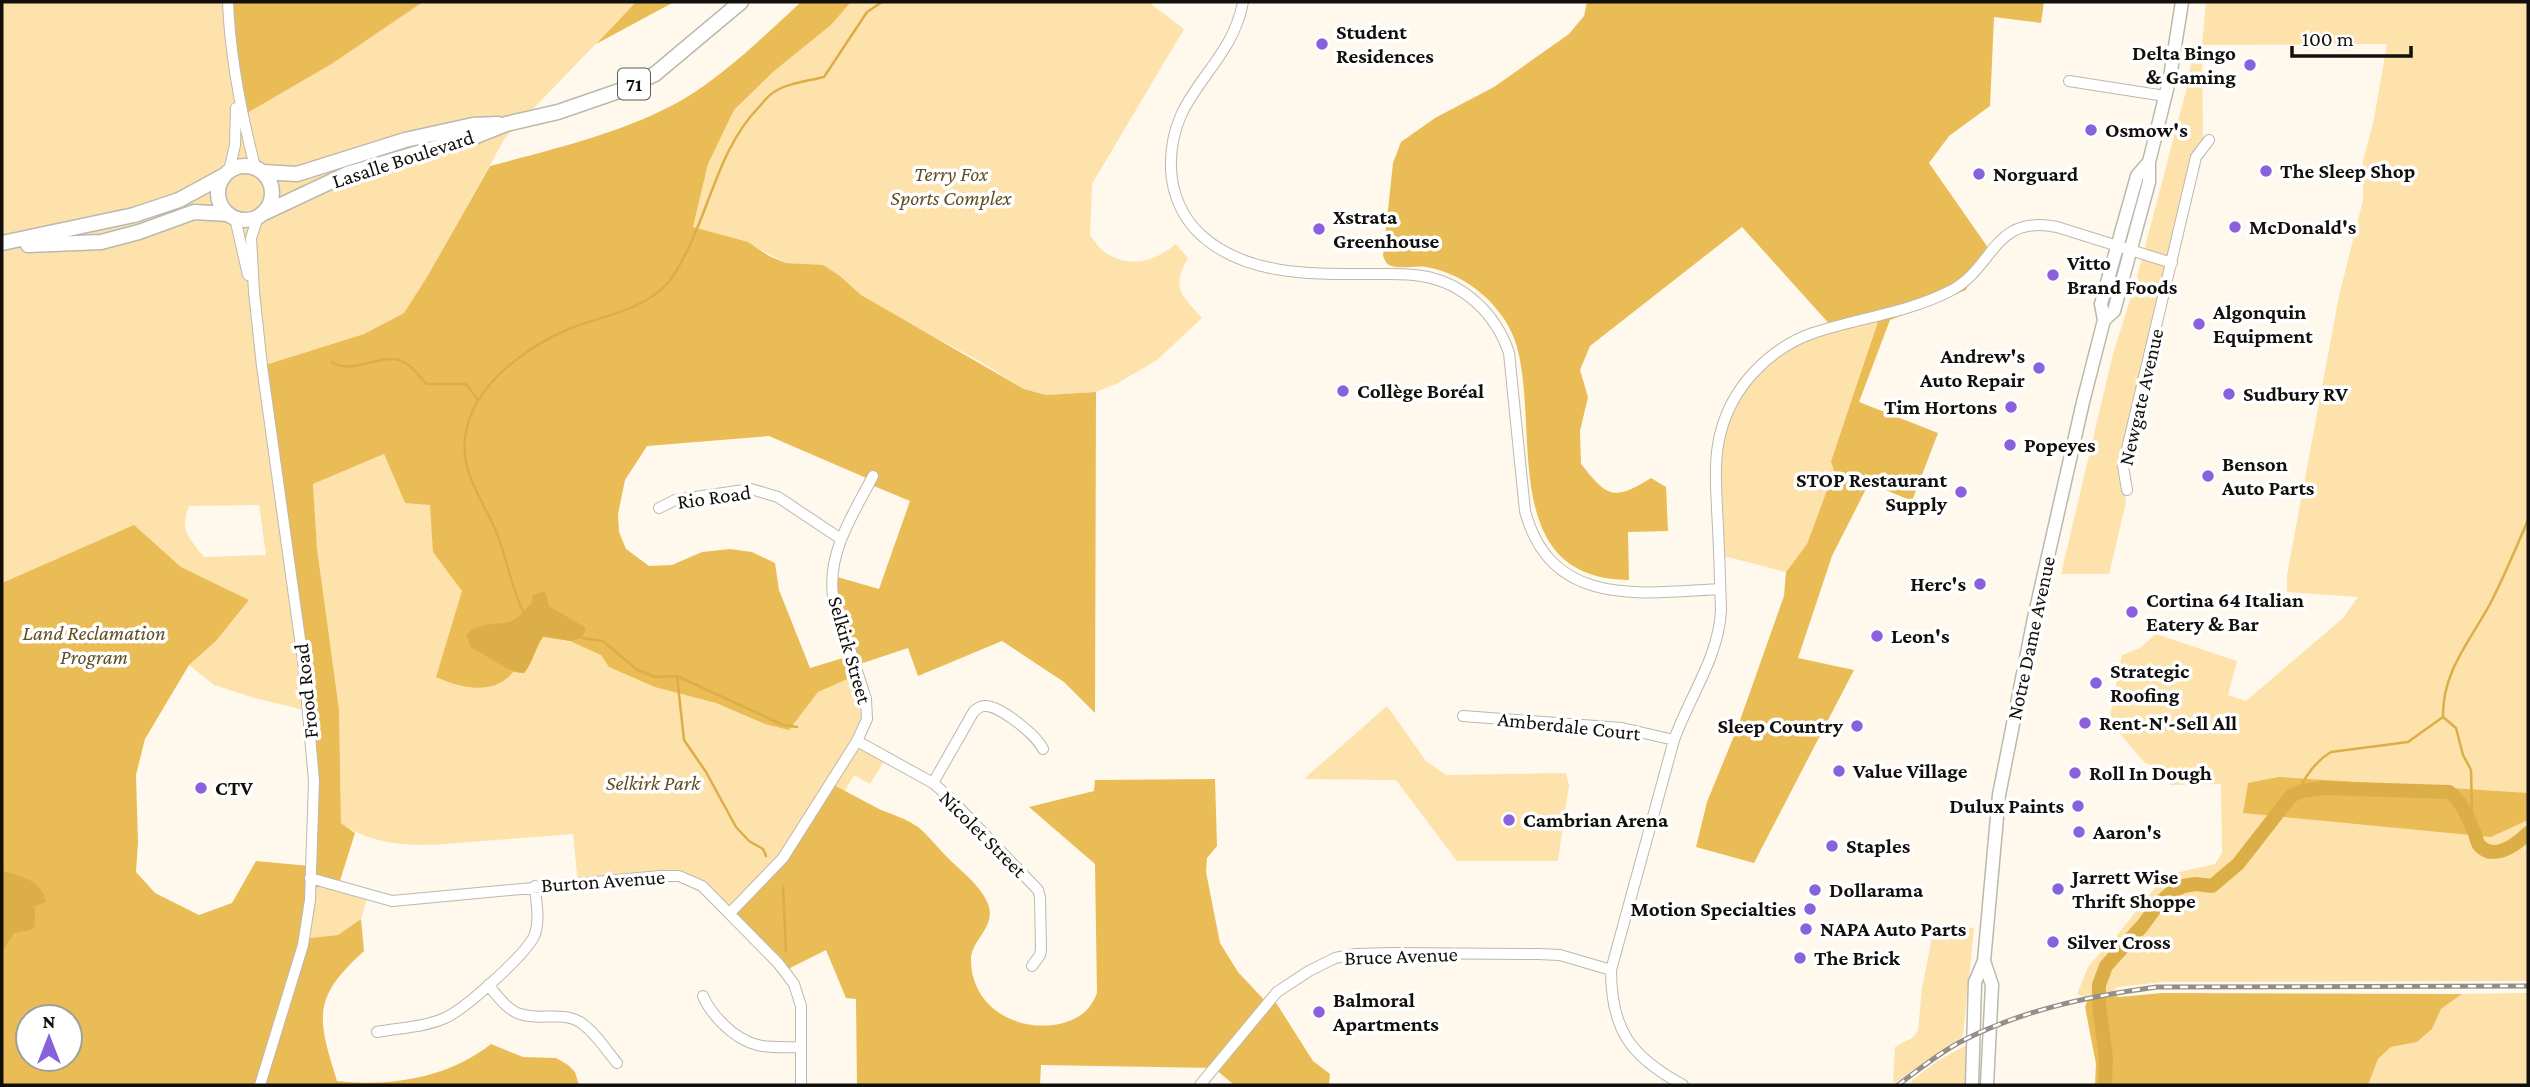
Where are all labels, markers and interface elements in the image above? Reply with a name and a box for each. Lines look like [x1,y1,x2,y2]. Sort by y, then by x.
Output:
scale bar [2292,14,2411,58]
place label: Student Residences [1336,20,1434,68]
text: 100 m [2302,27,2354,51]
marker: Student Residences [1314,36,1330,52]
place label: Delta Bingo & Gaming [2132,41,2236,89]
marker: Delta Bingo & Gaming [2242,57,2258,73]
road number: 71 [618,68,650,100]
place label: Osmow's [2105,118,2188,142]
marker: Osmow's [2083,122,2099,138]
street label: Lasalle Boulevard [329,125,477,193]
place label: The Sleep Shop [2280,159,2415,183]
park label: Terry Fox Sports Complex [890,162,1013,210]
place label: Norguard [1993,162,2079,186]
marker: The Sleep Shop [2258,163,2274,179]
marker: Norguard [1971,166,1987,182]
place label: Xstrata Greenhouse [1333,205,1439,253]
place label: McDonald's [2249,215,2357,239]
marker: McDonald's [2227,219,2243,235]
marker: Xstrata Greenhouse [1311,221,1327,237]
place label: Vitto Brand Foods [2066,251,2178,299]
marker: Vitto Brand Foods [2045,267,2061,283]
place label: Algonquin Equipment [2212,300,2313,348]
marker: Algonquin Equipment [2191,316,2207,332]
street label: Newgate Avenue [2114,326,2168,468]
place label: Andrew's Auto Repair [1919,344,2026,392]
marker: Andrew's Auto Repair [2031,360,2047,376]
place label: Collège Boréal [1357,379,1484,403]
place label: Sudbury RV [2243,382,2348,406]
marker: Collège Boréal [1335,383,1351,399]
marker: Sudbury RV [2221,386,2237,402]
place label: Tim Hortons [1884,395,1997,419]
marker: Tim Hortons [2003,399,2019,415]
place label: Popeyes [2024,433,2096,457]
marker: Popeyes [2002,437,2018,453]
place label: Benson Auto Parts [2221,452,2315,500]
place label: STOP Restaurant Supply [1796,468,1948,516]
marker: Benson Auto Parts [2200,468,2216,484]
street label: Rio Road [676,480,752,514]
marker: STOP Restaurant Supply [1953,484,1969,500]
street label: Notre Dame Avenue [2002,554,2060,722]
place label: Herc's [1910,572,1966,596]
marker: Herc's [1972,576,1988,592]
place label: Cortina 64 Italian Eatery & Bar [2146,588,2304,636]
street label: Selkirk Street [823,594,877,707]
marker: Cortina 64 Italian Eatery & Bar [2124,604,2140,620]
park label: Land Reclamation Program [22,621,166,669]
place label: Leon's [1891,624,1950,648]
marker: Leon's [1869,628,1885,644]
street label: Frood Road [289,642,323,740]
place label: Strategic Roofing [2110,659,2190,707]
marker: Strategic Roofing [2088,675,2104,691]
street label: Amberdale Court [1496,707,1643,746]
place label: Rent-N'-Sell All [2099,711,2237,735]
place label: Sleep Country [1717,714,1844,738]
marker: Rent-N'-Sell All [2077,715,2093,731]
marker: Sleep Country [1849,718,1865,734]
place label: Value Village [1852,759,1968,783]
place label: Roll In Dough [2089,761,2212,785]
marker: Value Village [1831,763,1847,779]
marker: Roll In Dough [2067,765,2083,781]
park label: Selkirk Park [606,771,701,795]
place label: CTV [215,776,253,800]
marker: CTV [193,780,209,796]
street label: Nicolet Street [934,785,1032,883]
place label: Dulux Paints [1949,794,2064,818]
marker: Dulux Paints [2070,798,2086,814]
place label: Cambrian Arena [1523,808,1669,832]
marker: Cambrian Arena [1501,812,1517,828]
place label: Aaron's [2092,820,2161,844]
marker: Aaron's [2071,824,2087,840]
place label: Staples [1846,834,1911,858]
marker: Staples [1824,838,1840,854]
street label: Burton Avenue [540,865,666,897]
place label: Jarrett Wise Thrift Shoppe [2070,865,2196,913]
place label: Dollarama [1829,878,1924,902]
marker: Jarrett Wise Thrift Shoppe [2050,881,2066,897]
marker: Dollarama [1807,882,1823,898]
place label: Motion Specialties [1630,897,1796,921]
marker: Motion Specialties [1802,901,1818,917]
place label: NAPA Auto Parts [1820,917,1967,941]
marker: NAPA Auto Parts [1798,921,1814,937]
place label: Silver Cross [2067,930,2171,954]
marker: Silver Cross [2045,934,2061,950]
street label: Bruce Avenue [1344,942,1458,970]
place label: The Brick [1814,946,1901,970]
marker: The Brick [1792,950,1808,966]
place label: Balmoral Apartments [1332,988,1439,1036]
north arrow [14,1003,84,1073]
marker: Balmoral Apartments [1311,1004,1327,1020]
text: N [43,1011,56,1032]

